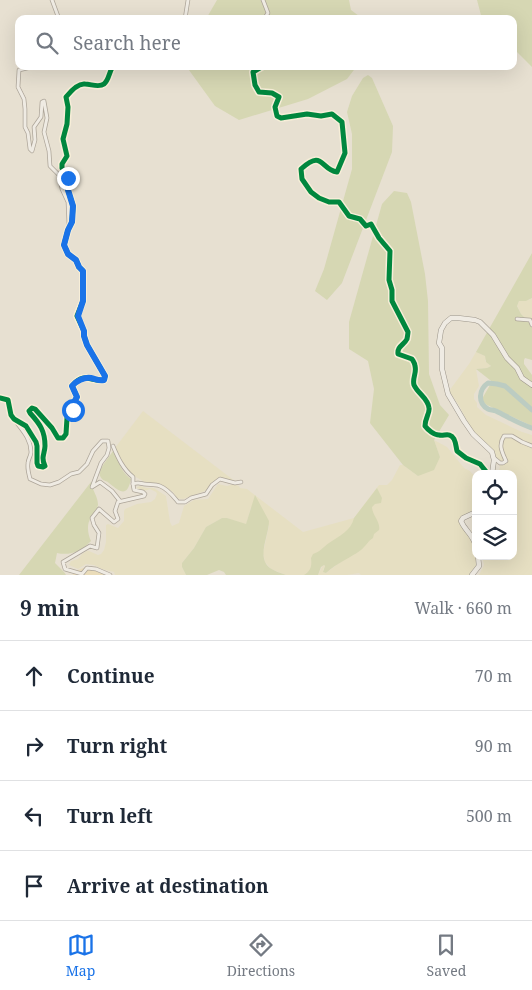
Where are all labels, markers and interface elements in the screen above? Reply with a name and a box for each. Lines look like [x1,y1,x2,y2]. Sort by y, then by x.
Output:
search box [15,15,517,70]
icon: search [33,29,61,57]
text: Search here [73,30,181,56]
route end [57,167,80,190]
route start [62,399,85,422]
map controls [472,470,517,560]
button: locate [472,470,517,515]
button: layers [472,515,517,560]
text: 9 min [20,594,79,622]
text: Walk · 660 m [415,597,512,619]
icon: ahead [20,662,48,690]
text: Continue [67,663,155,689]
text: 70 m [475,665,512,687]
icon: right [20,732,48,760]
text: Turn right [67,733,167,759]
text: 90 m [475,735,512,757]
icon: left [20,802,48,830]
text: Turn left [67,803,153,829]
text: 500 m [466,805,512,827]
icon: arrive [20,872,48,900]
text: Arrive at destination [67,873,269,899]
tab: Map [66,931,95,980]
tab: Directions [227,931,295,980]
tab: Saved [427,931,466,980]

